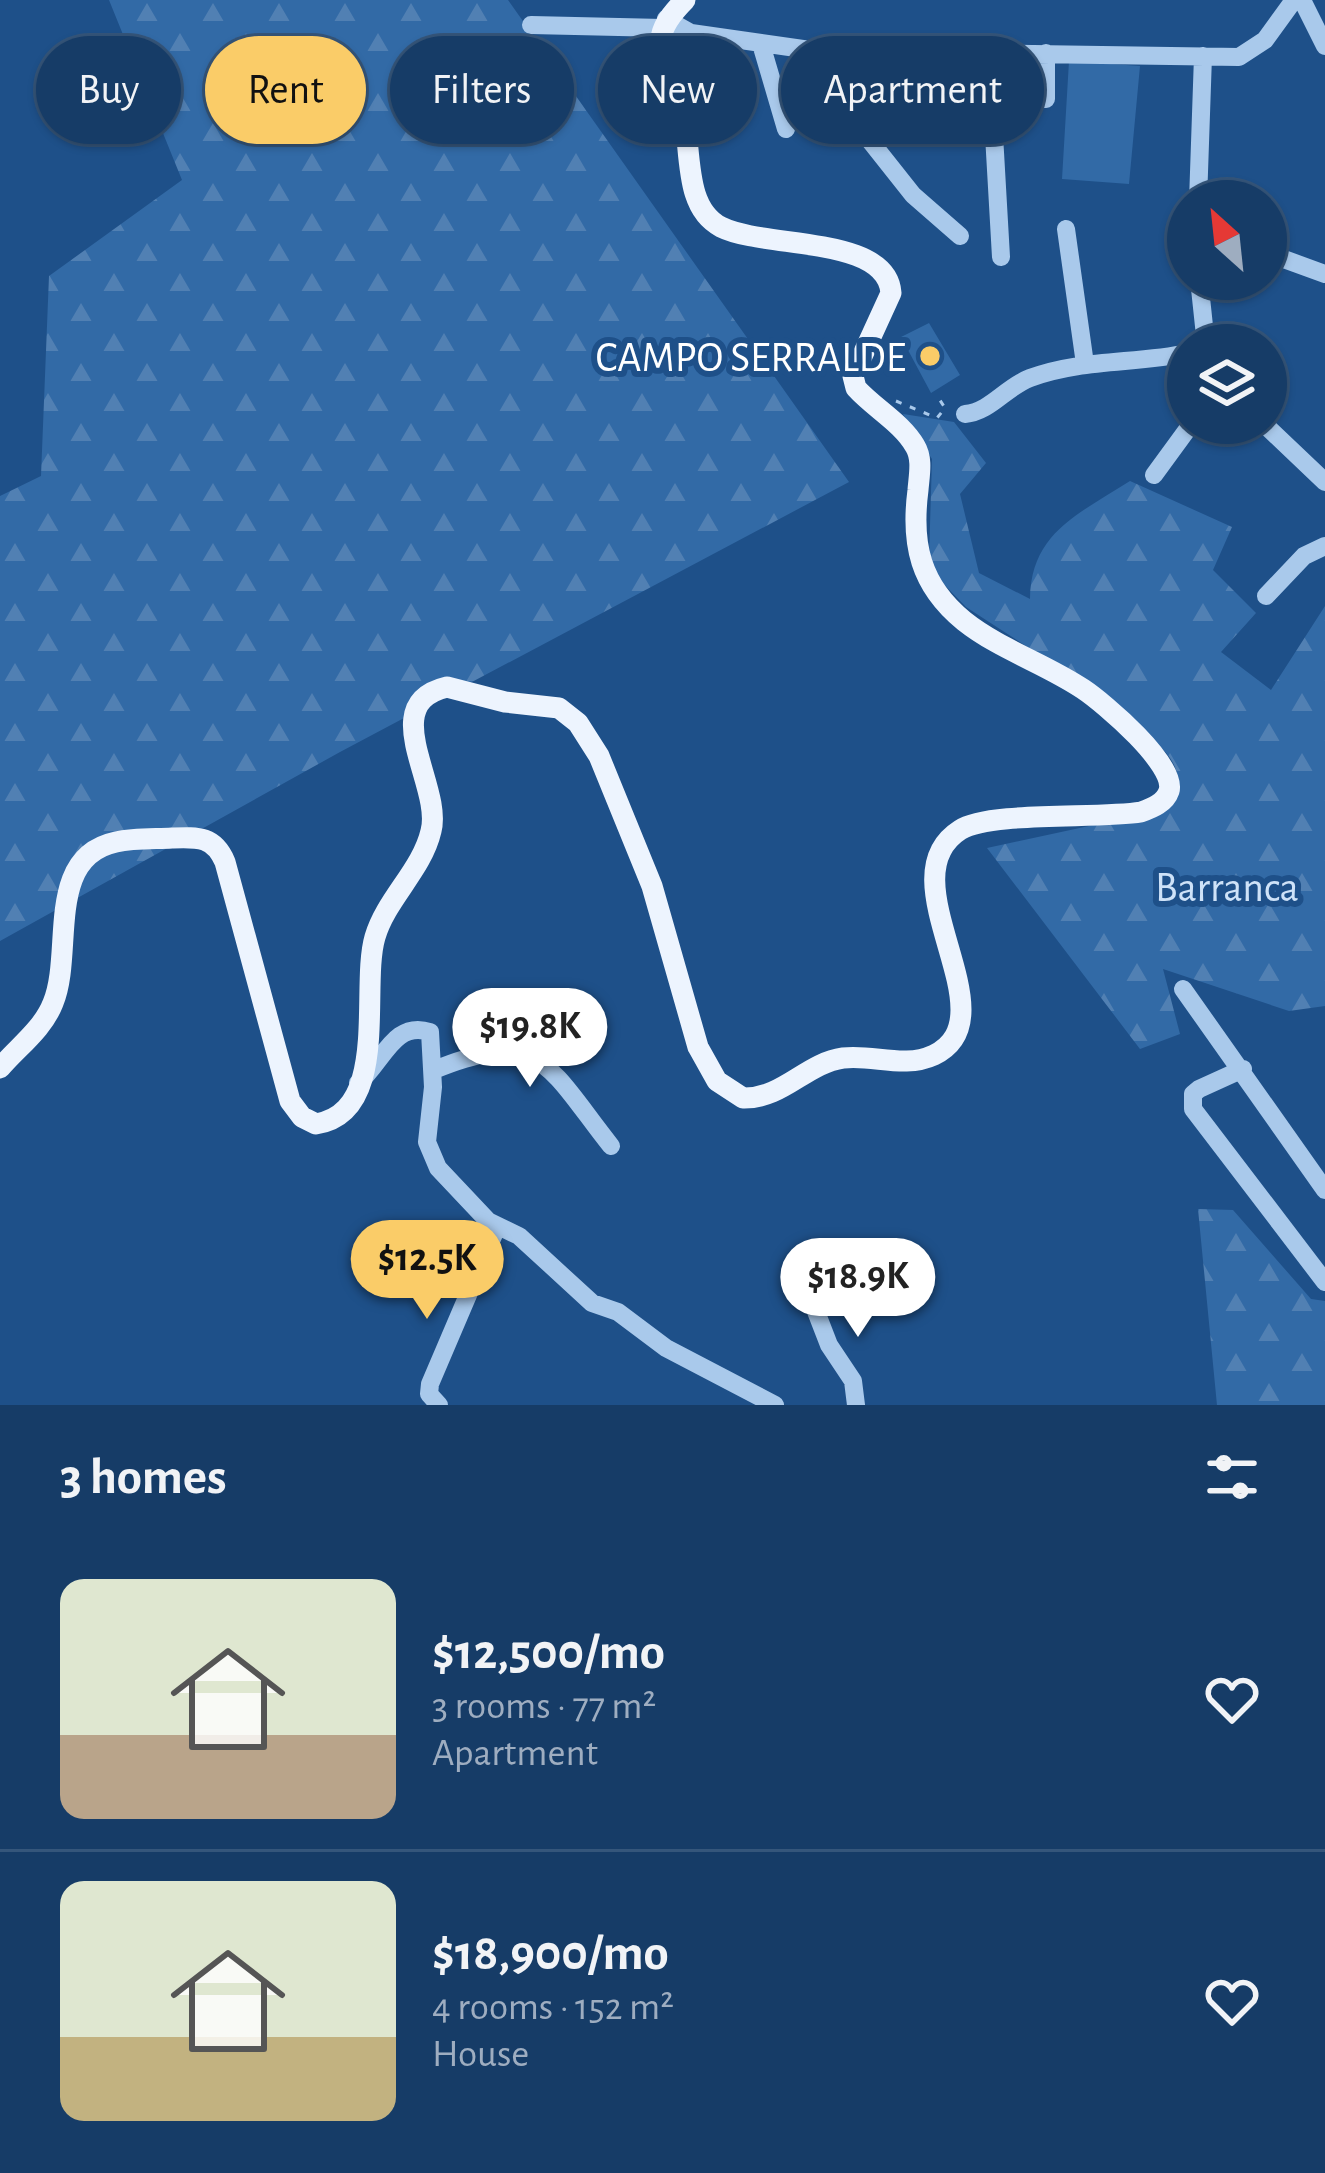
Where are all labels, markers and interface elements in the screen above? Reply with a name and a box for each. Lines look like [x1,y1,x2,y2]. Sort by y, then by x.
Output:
chip: Buy [36,36,181,144]
chip: Rent [205,36,366,144]
chip: Filters [390,36,574,144]
chip: New [598,36,757,144]
chip: Apartment [781,36,1044,144]
north arrow [1167,180,1287,300]
map controls [1167,180,1287,444]
button: layers [1167,324,1287,444]
place label: CAMPO SERRALDE [595,337,906,379]
marker: CAMPO SERRALDE [917,343,943,369]
park label: Barranca [1155,867,1299,909]
pin: $19.8K [432,988,628,1090]
text: $19.8K [479,1007,581,1046]
pin: $12.5K [329,1220,525,1322]
pin: $18.9K [760,1238,956,1340]
text: $12.5K [378,1239,476,1278]
text: $18.9K [807,1257,909,1296]
icon: filters [1199,1444,1265,1510]
text: 3 homes [60,1452,227,1503]
icon: home [156,1627,300,1771]
text: $12,500/mo [432,1627,665,1678]
icon: heart [1199,1666,1265,1732]
text: 3 rooms · 77 m² [432,1687,656,1726]
text: Apartment [432,1734,598,1773]
text: $18,900/mo [432,1928,669,1979]
icon: home [156,1929,300,2073]
icon: heart [1199,1968,1265,2034]
text: 4 rooms · 152 m² [432,1988,674,2027]
text: House [432,2035,529,2074]

